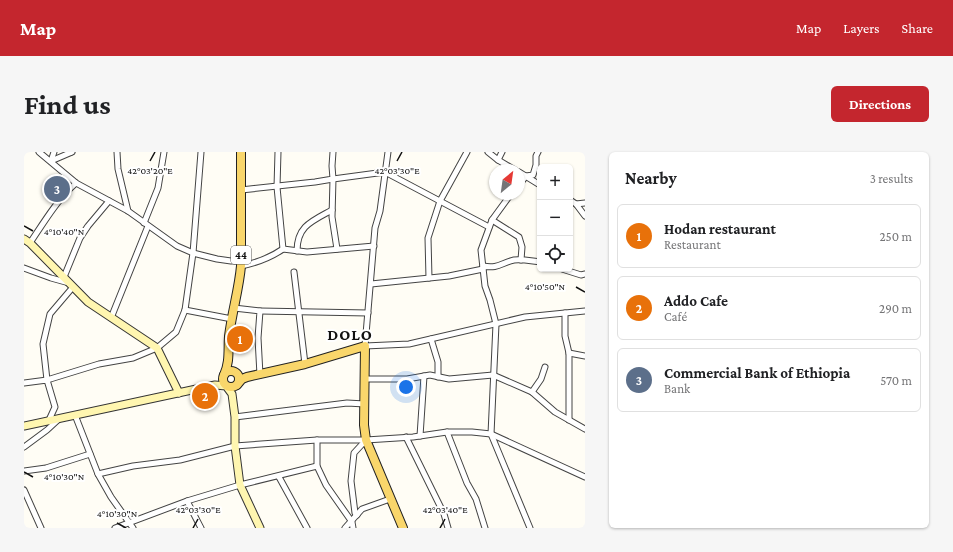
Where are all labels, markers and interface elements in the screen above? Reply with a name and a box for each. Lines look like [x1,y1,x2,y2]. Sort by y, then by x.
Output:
text: Map [20,18,56,39]
text: Map [796,20,821,36]
text: Layers [843,20,880,36]
text: Share [902,20,933,36]
button: Directions [831,86,929,122]
text: Find us [24,89,111,120]
north arrow [489,164,525,200]
map controls [537,164,573,272]
button: + [537,164,573,200]
text: 42°03'20"E [127,165,173,176]
text: 42°03'30"E [374,165,420,176]
text: Nearby [625,169,677,188]
text: 3 results [870,171,913,186]
pin: 3 [44,174,70,204]
button: − [537,200,573,236]
text: Hodan restaurant [664,221,776,237]
text: 4°10'40"N [44,226,85,237]
text: 1 [637,229,641,244]
text: 250 m [879,229,912,244]
button: locate [537,236,573,272]
text: Restaurant [664,237,721,252]
road number: 44 [231,246,251,264]
text: 4°10'50"N [525,281,566,292]
text: Addo Cafe [664,293,728,309]
text: 2 [636,301,642,316]
text: 290 m [879,301,912,316]
text: Café [664,309,687,324]
pin: 1 [227,324,253,354]
district label: DOLO [327,326,373,343]
text: Commercial Bank of Ethiopia [664,365,850,381]
text: 3 [636,373,642,388]
text: 570 m [880,373,912,388]
your location [396,377,416,397]
pin: 2 [192,381,218,411]
text: Bank [664,381,690,396]
text: 4°10'30"N [44,471,85,482]
text: 42°03'30"E [175,504,221,515]
text: 42°03'40"E [422,504,468,515]
text: 4°10'30"N [97,508,138,519]

